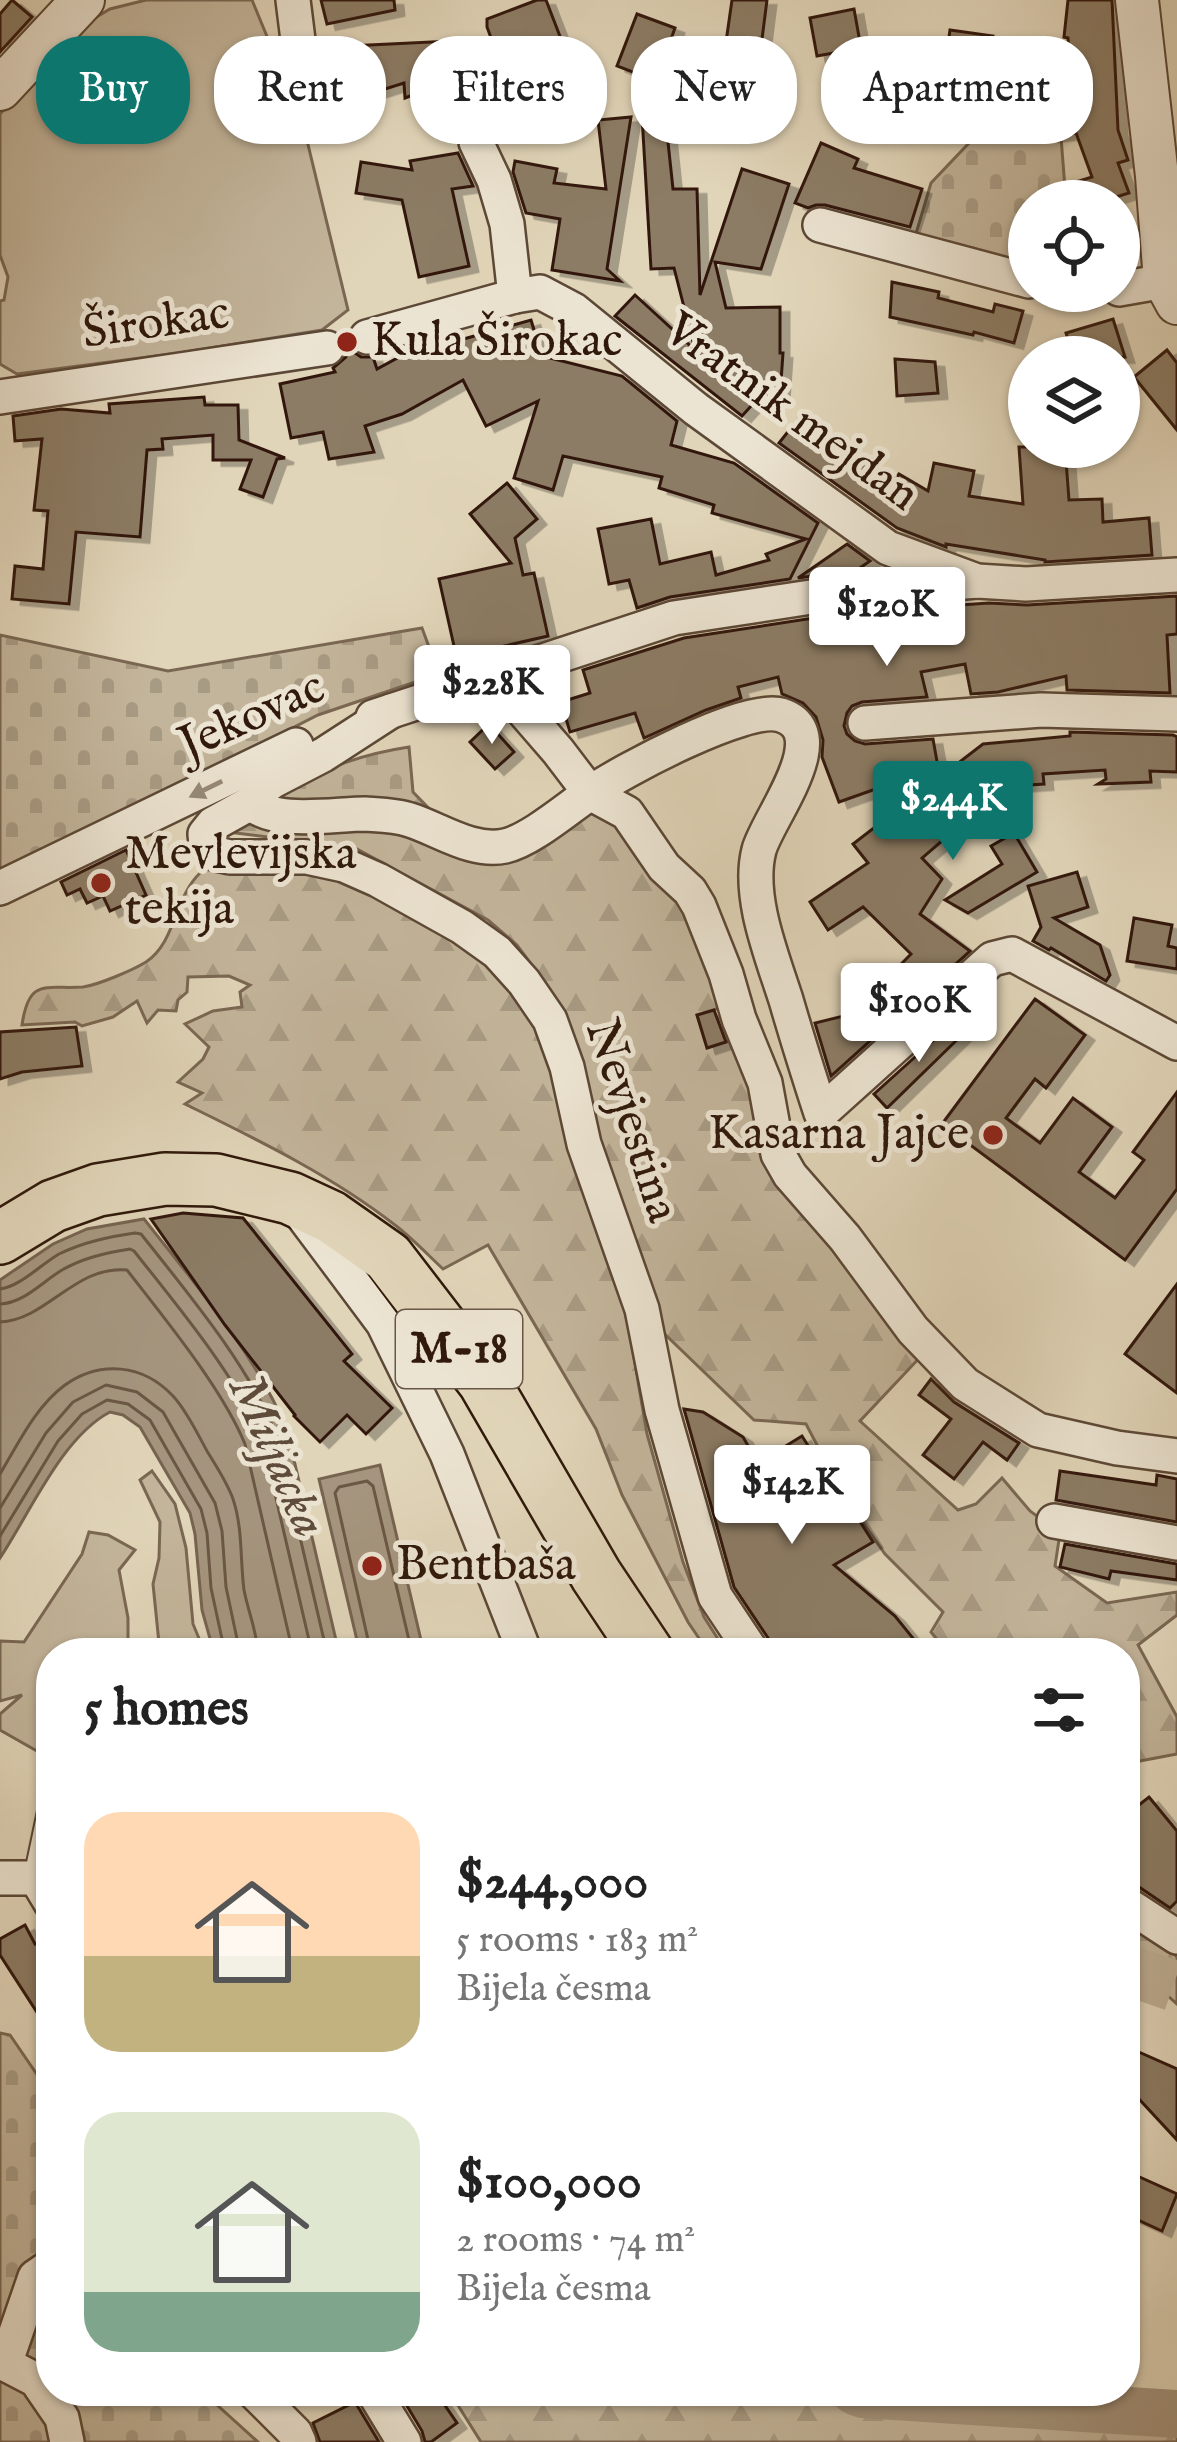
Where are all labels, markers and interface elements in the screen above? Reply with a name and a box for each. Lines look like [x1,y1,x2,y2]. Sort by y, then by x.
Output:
chip: Buy [36,36,190,144]
chip: Rent [214,36,386,144]
chip: Filters [410,36,607,144]
chip: New [631,36,797,144]
chip: Apartment [821,36,1093,144]
map controls [1008,180,1140,468]
button: locate [1008,180,1140,312]
street label: Širokac [78,282,233,364]
street label: Vratnik mejdan [651,300,930,526]
place label: Kula Širokac [371,310,623,372]
marker: Kula Širokac [334,329,360,355]
button: layers [1008,336,1140,468]
pin: $120K [803,567,971,669]
text: $120K [836,581,938,630]
pin: $228K [408,645,576,747]
street label: Jekovac [165,658,334,778]
text: $228K [441,659,543,708]
pin: $244K [869,761,1037,863]
text: $244K [900,775,1006,824]
one-way arrow [188,779,223,799]
place label: Mevlevijska tekija [125,825,357,940]
marker: Mevlevijska tekija [88,870,114,896]
pin: $100K [835,963,1003,1065]
text: $100K [868,977,970,1026]
street label: Nevjestina [570,1012,692,1230]
place label: Kasarna Jajce [708,1105,969,1165]
marker: Kasarna Jajce [980,1122,1006,1148]
road number: M-18 [396,1310,522,1388]
water label: Miljacka [211,1364,341,1548]
pin: $142K [708,1445,876,1547]
text: $142K [741,1459,843,1508]
place label: Bentbaša [396,1536,576,1596]
marker: Bentbaša [359,1553,385,1579]
icon: filters [1026,1677,1092,1743]
text: 5 homes [84,1678,249,1743]
text: $244,000 [456,1851,648,1916]
icon: home [180,1860,324,2004]
text: 5 rooms · 183 m² [456,1916,698,1965]
text: Bijela česma [456,1965,651,2014]
text: $100,000 [456,2151,642,2216]
icon: home [180,2160,324,2304]
text: 2 rooms · 74 m² [456,2216,695,2265]
text: Bijela česma [456,2265,651,2314]

